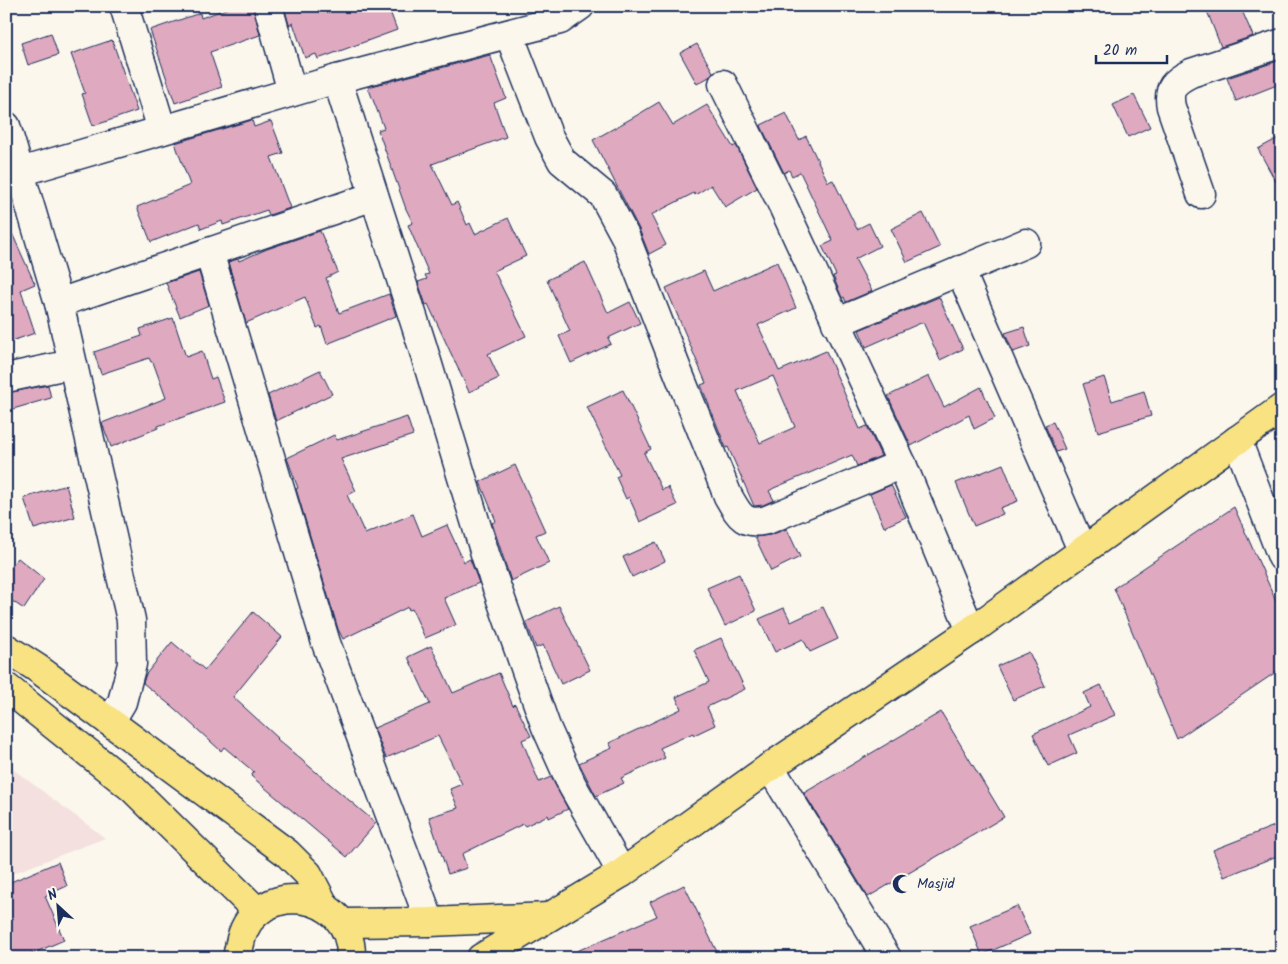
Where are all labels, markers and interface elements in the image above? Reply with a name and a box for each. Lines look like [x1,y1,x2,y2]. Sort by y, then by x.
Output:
scale bar [1096,32,1167,64]
text: 20 m [1103,39,1137,63]
mosque icon: Masjid [891,873,913,895]
place label: Masjid [917,873,955,895]
north arrow [32,882,82,932]
text: N [44,883,62,907]

